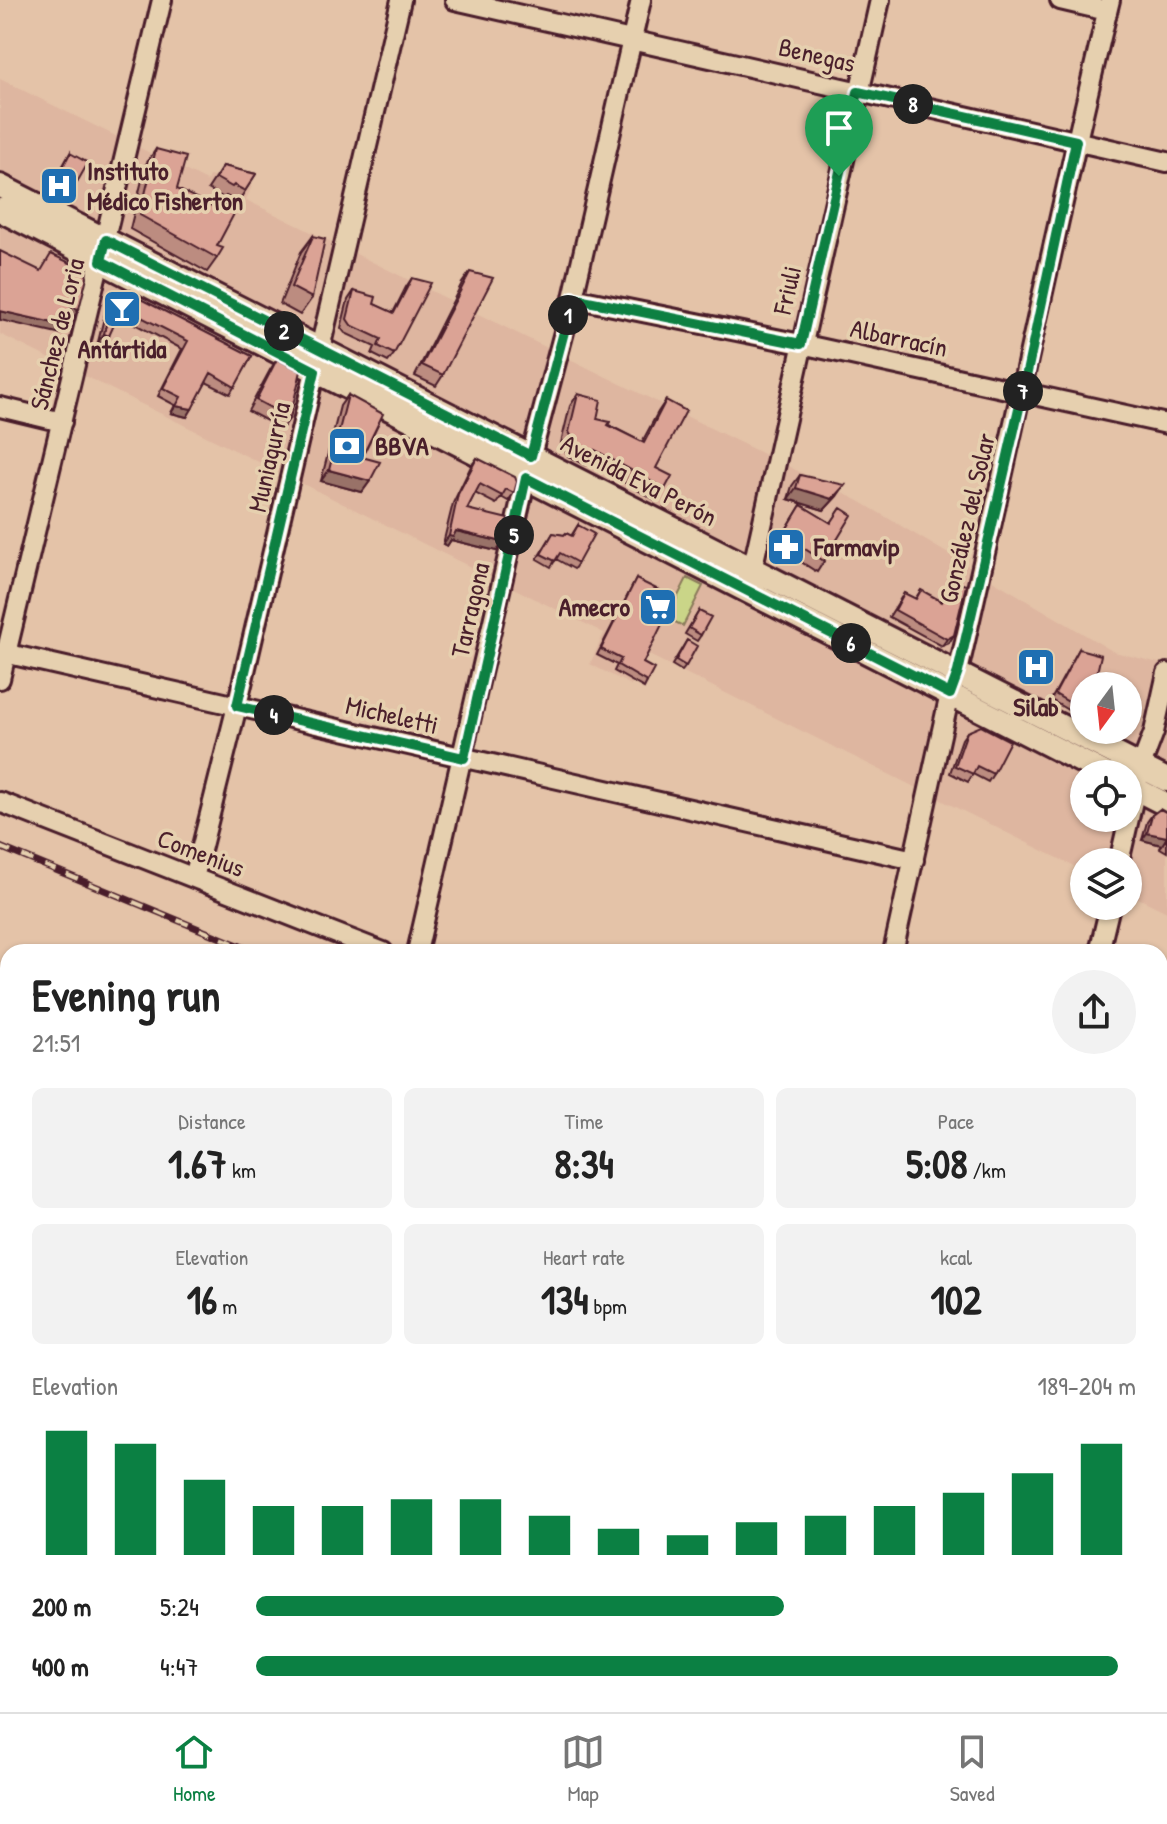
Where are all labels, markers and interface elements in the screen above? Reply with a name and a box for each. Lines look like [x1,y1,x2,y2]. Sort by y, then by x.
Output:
street label: Benegas [775,29,859,80]
pin: 8 [893,84,933,124]
text: 8 [908,89,918,119]
pin [805,94,873,176]
icon: arrive [817,106,861,150]
place label: Instituto Médico Fisherton [87,153,243,218]
hospital icon: Instituto Médico Fisherton [38,165,80,207]
street label: Sánchez de Loria [21,254,92,413]
street label: Friuli [764,262,809,319]
bar icon: Antártida [101,288,143,330]
pin: 1 [548,295,588,335]
text: 1 [564,300,572,330]
street label: Albarracín [847,310,951,365]
pin: 2 [264,311,304,351]
text: 2 [279,316,289,346]
place label: Antártida [78,331,167,366]
pin: 7 [1003,371,1043,411]
text: 7 [1018,376,1028,406]
street label: Muniagurría [239,399,298,515]
bank icon: BBVA [326,425,368,467]
street label: Avenida Eva Perón [555,425,723,534]
place label: BBVA [375,428,429,463]
street label: González del Solar [930,430,1003,606]
pin: 5 [494,515,534,555]
text: 5 [509,520,519,550]
pharmacy icon: Farmavip [765,526,807,568]
place label: Farmavip [813,529,900,565]
street label: Tarragona [442,559,497,661]
supermarket icon: Amecro [637,586,679,628]
place label: Amecro [559,589,631,624]
pin: 6 [831,623,871,663]
text: 6 [847,628,855,658]
hospital icon: Silab [1015,646,1057,688]
north arrow [1070,672,1142,744]
map controls [1070,672,1142,920]
street label: Micheletti [343,687,442,742]
place label: Silab [1013,689,1059,724]
pin: 4 [254,695,294,735]
text: 4 [270,700,278,730]
button: locate [1070,760,1142,832]
street label: Comenius [153,820,250,885]
button: layers [1070,848,1142,920]
text: Evening run [32,965,220,1025]
button: share [1052,970,1136,1054]
text: 21:51 [32,1025,80,1060]
text: Distance [178,1106,246,1136]
text: Time [565,1106,603,1136]
text: Pace [938,1106,974,1136]
text: 1.67 [168,1136,227,1190]
text: 8:34 [554,1136,614,1190]
text: 5:08 [906,1136,967,1190]
text: km [227,1155,256,1185]
text: /km [967,1155,1006,1185]
text: Elevation [175,1242,249,1272]
text: Heart rate [543,1242,625,1272]
text: kcal [940,1242,972,1272]
text: 16 [187,1272,217,1326]
text: 134 [541,1272,588,1326]
text: 102 [930,1272,982,1326]
text: m [217,1291,237,1321]
text: bpm [588,1291,627,1321]
text: Elevation [32,1368,118,1403]
text: 189–204 m [1038,1368,1136,1403]
text: 200 m [32,1589,91,1624]
text: 5:24 [160,1589,199,1624]
text: 400 m [32,1649,89,1684]
text: 4:47 [160,1649,198,1684]
tab: Home [172,1730,216,1808]
tab: Map [561,1730,605,1808]
tab: Saved [950,1730,995,1808]

